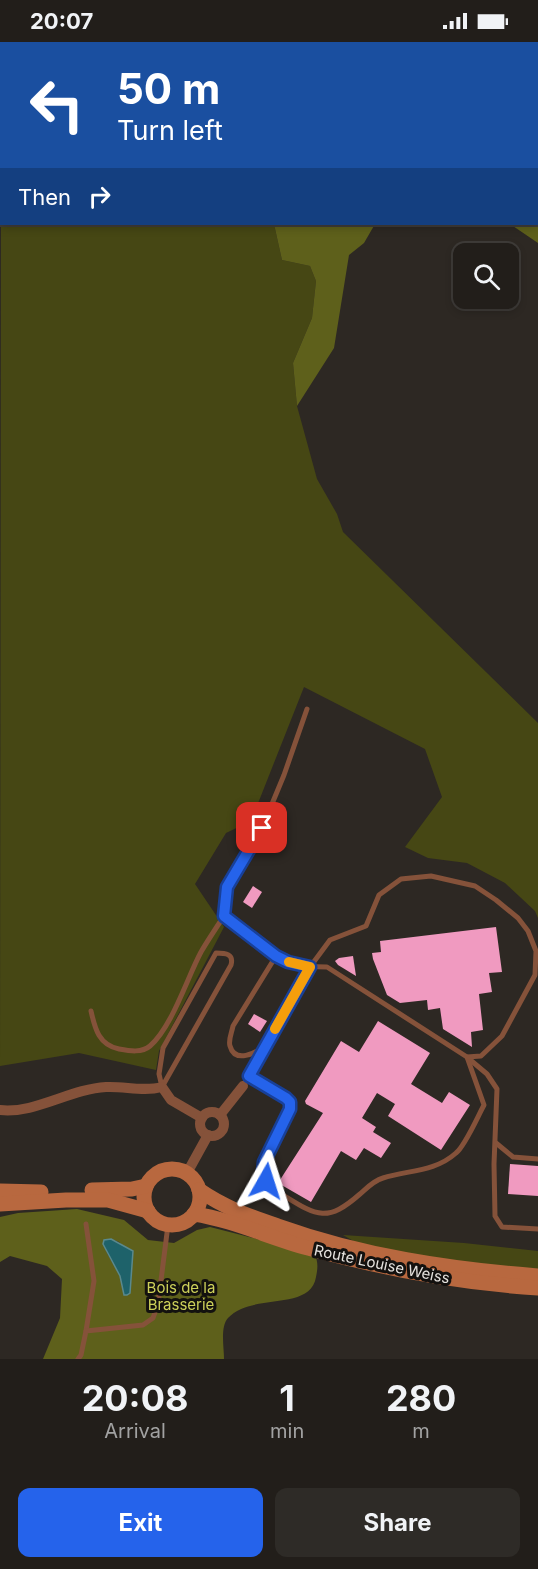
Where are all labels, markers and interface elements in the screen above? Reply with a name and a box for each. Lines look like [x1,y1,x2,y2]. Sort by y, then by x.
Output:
text: 20:07 [30,8,93,34]
text: 50 m [117,63,220,114]
icon: left [18,66,96,144]
text: Turn left [117,114,223,147]
icon: right [83,180,116,213]
text: Then [18,184,71,210]
map controls [453,243,519,309]
button: search [453,243,519,309]
pin [236,802,287,853]
icon: arrive [245,811,278,844]
position arrow [234,1149,298,1213]
street label: Route Louise Weiss [312,1240,452,1288]
park label: Bois de la Brasserie [147,1278,215,1314]
text: 20:08 [82,1376,188,1420]
text: 1 [279,1376,295,1420]
text: 280 [386,1376,456,1420]
text: Arrival [104,1419,166,1443]
text: min [270,1419,304,1443]
text: m [412,1419,430,1443]
button: Exit [18,1488,263,1557]
button: Share [275,1488,520,1557]

